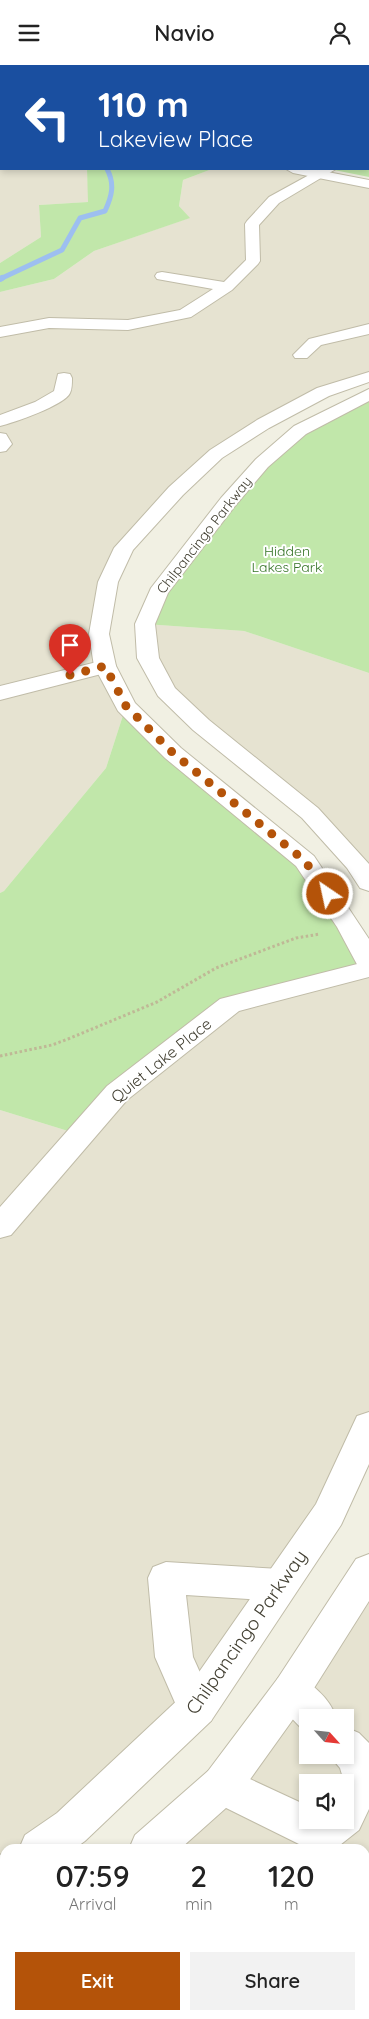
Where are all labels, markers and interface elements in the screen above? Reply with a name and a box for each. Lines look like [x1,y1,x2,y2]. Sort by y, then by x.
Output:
icon: menu [15,19,43,47]
text: Navio [154,19,215,47]
icon: person [326,19,354,47]
text: 110 m [98,82,189,126]
icon: left [15,85,80,150]
text: Lakeview Place [98,125,253,153]
street label: Chilpancingo Parkway [153,473,255,597]
park label: Hidden Lakes Park [251,542,323,576]
pin [49,624,91,675]
icon: arrive [56,631,84,659]
position arrow [301,867,353,919]
street label: Quiet Lake Place [107,1013,215,1107]
street label: Chilpancingo Parkway [180,1545,312,1719]
north arrow [299,1709,354,1764]
map controls [299,1709,354,1829]
button: sound [299,1774,354,1829]
text: 07:59 [55,1857,130,1895]
text: 2 [190,1857,207,1895]
text: 120 [268,1857,315,1895]
text: Arrival [69,1894,117,1914]
text: min [185,1894,212,1914]
text: m [284,1894,299,1914]
button: Exit [15,1952,180,2010]
button: Share [190,1952,355,2010]

